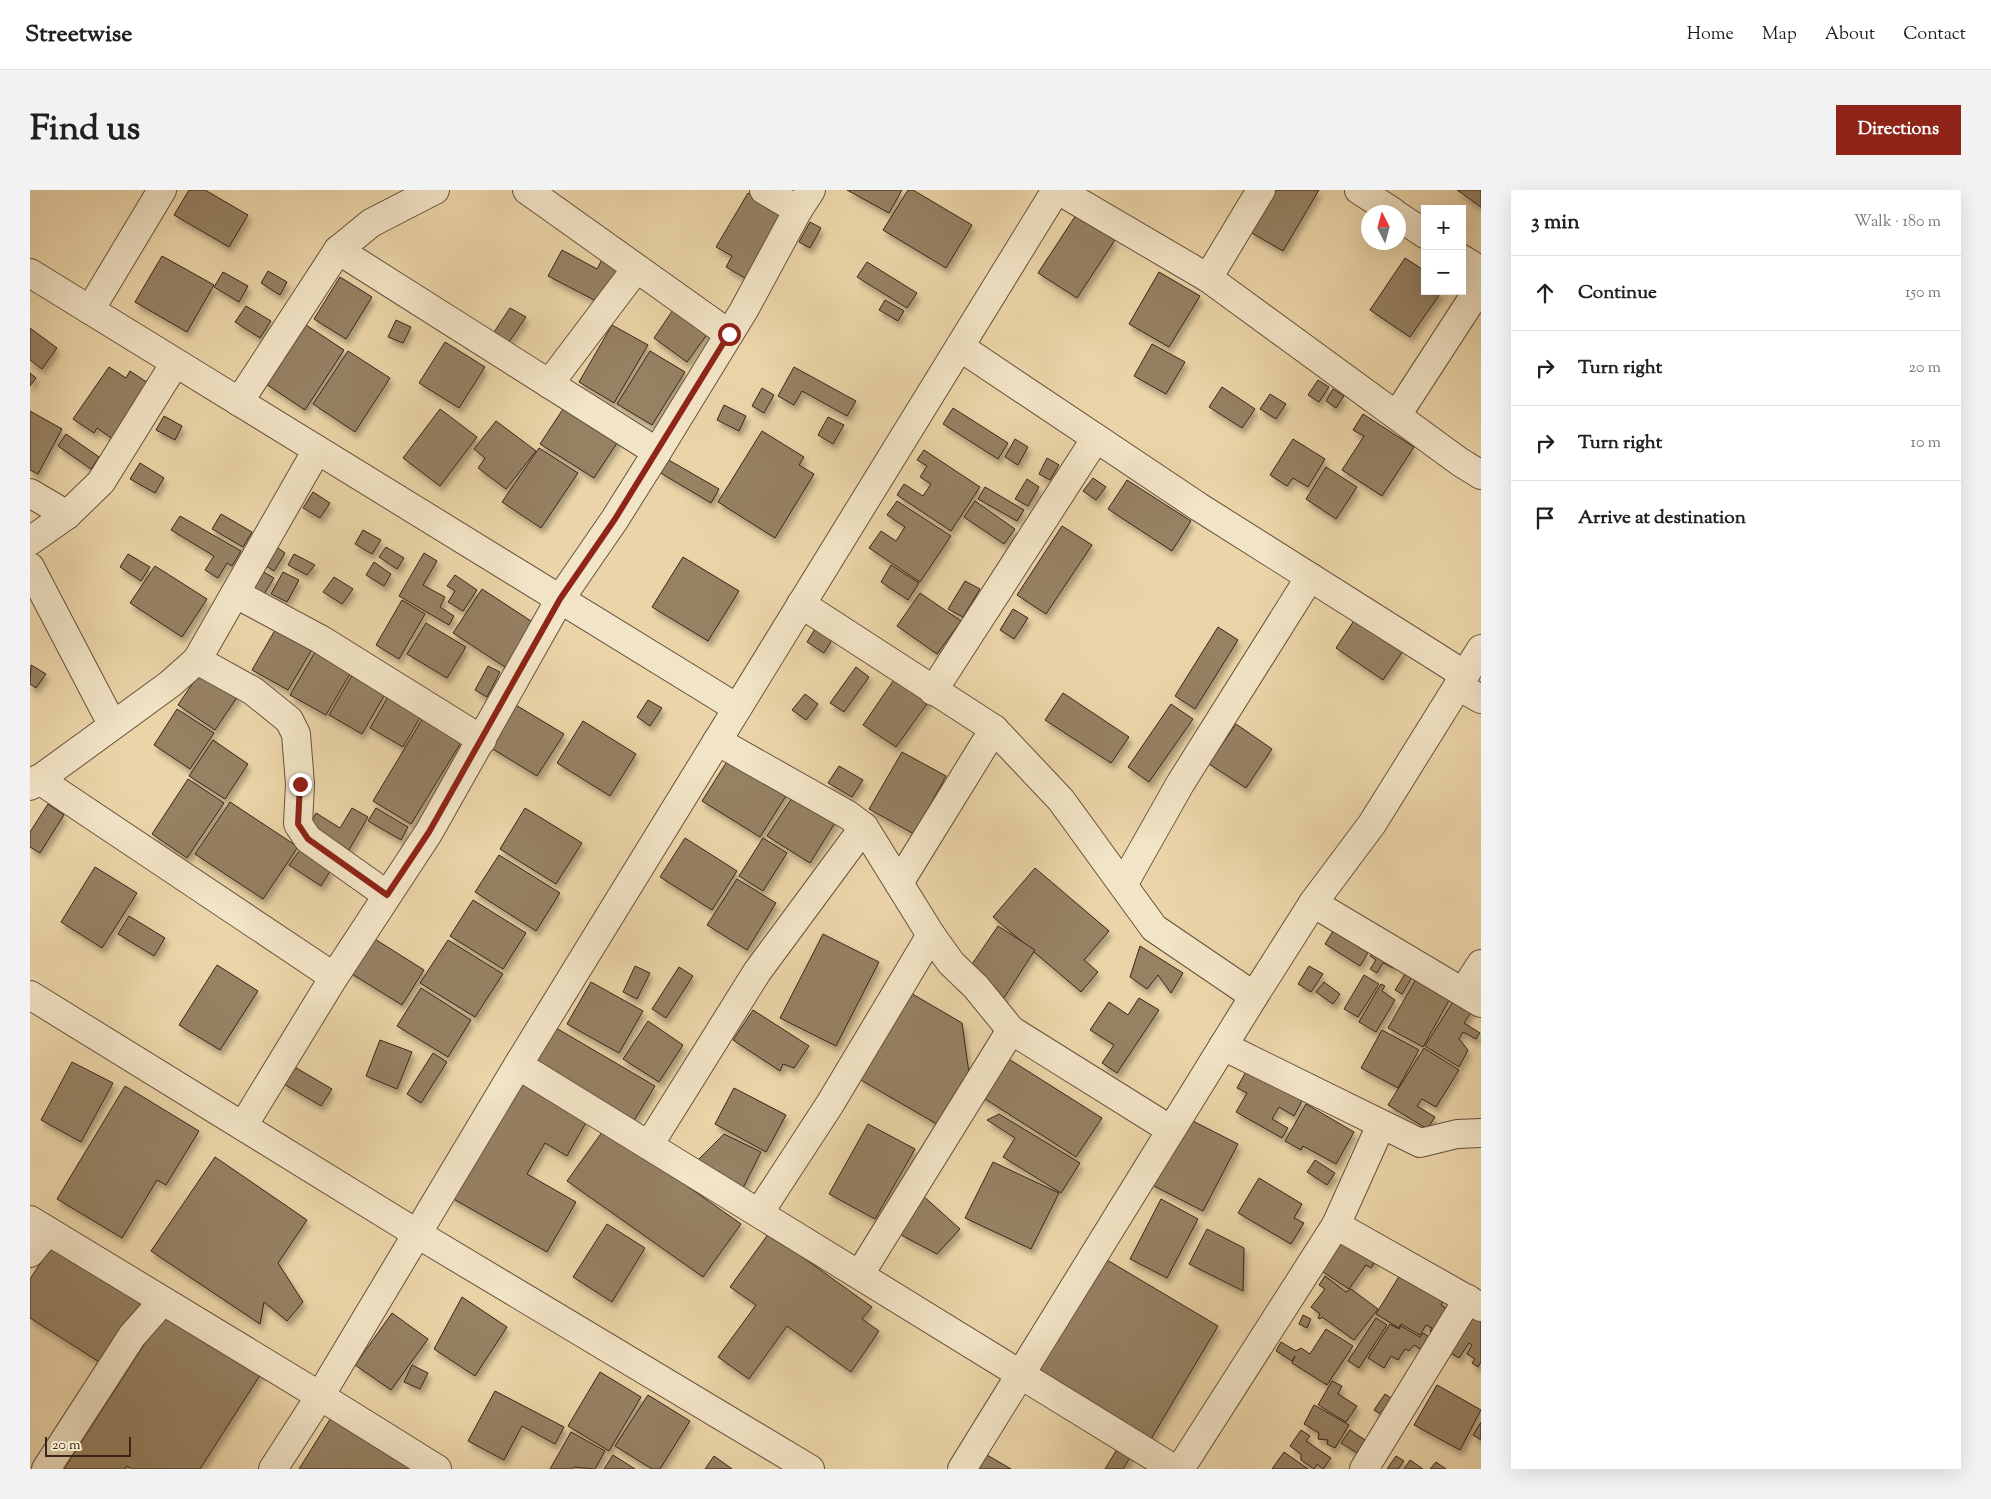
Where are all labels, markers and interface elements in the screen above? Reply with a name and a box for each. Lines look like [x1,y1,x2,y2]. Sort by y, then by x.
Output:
text: Streetwise [25,18,132,52]
text: Home [1687,22,1734,48]
text: Map [1762,22,1797,48]
text: About [1825,22,1875,48]
text: Contact [1903,22,1966,48]
text: Find us [30,105,140,156]
button: Directions [1836,105,1961,155]
north arrow [1361,205,1406,250]
map controls [1421,205,1466,295]
button: + [1421,205,1466,250]
text: 3 min [1531,208,1580,238]
text: Walk · 180 m [1854,211,1941,234]
button: − [1421,250,1466,295]
icon: ahead [1531,279,1559,307]
text: Continue [1578,280,1657,307]
text: 150 m [1905,282,1941,305]
route start [718,323,741,346]
icon: right [1531,354,1559,382]
text: Turn right [1578,355,1662,382]
text: 20 m [1908,357,1941,380]
icon: right [1531,429,1559,457]
text: Turn right [1578,430,1662,457]
text: 10 m [1911,432,1941,455]
icon: arrive [1531,504,1559,532]
text: Arrive at destination [1578,505,1746,532]
route end [289,773,312,796]
scale bar [45,1434,131,1457]
text: 20 m [52,1436,81,1456]

